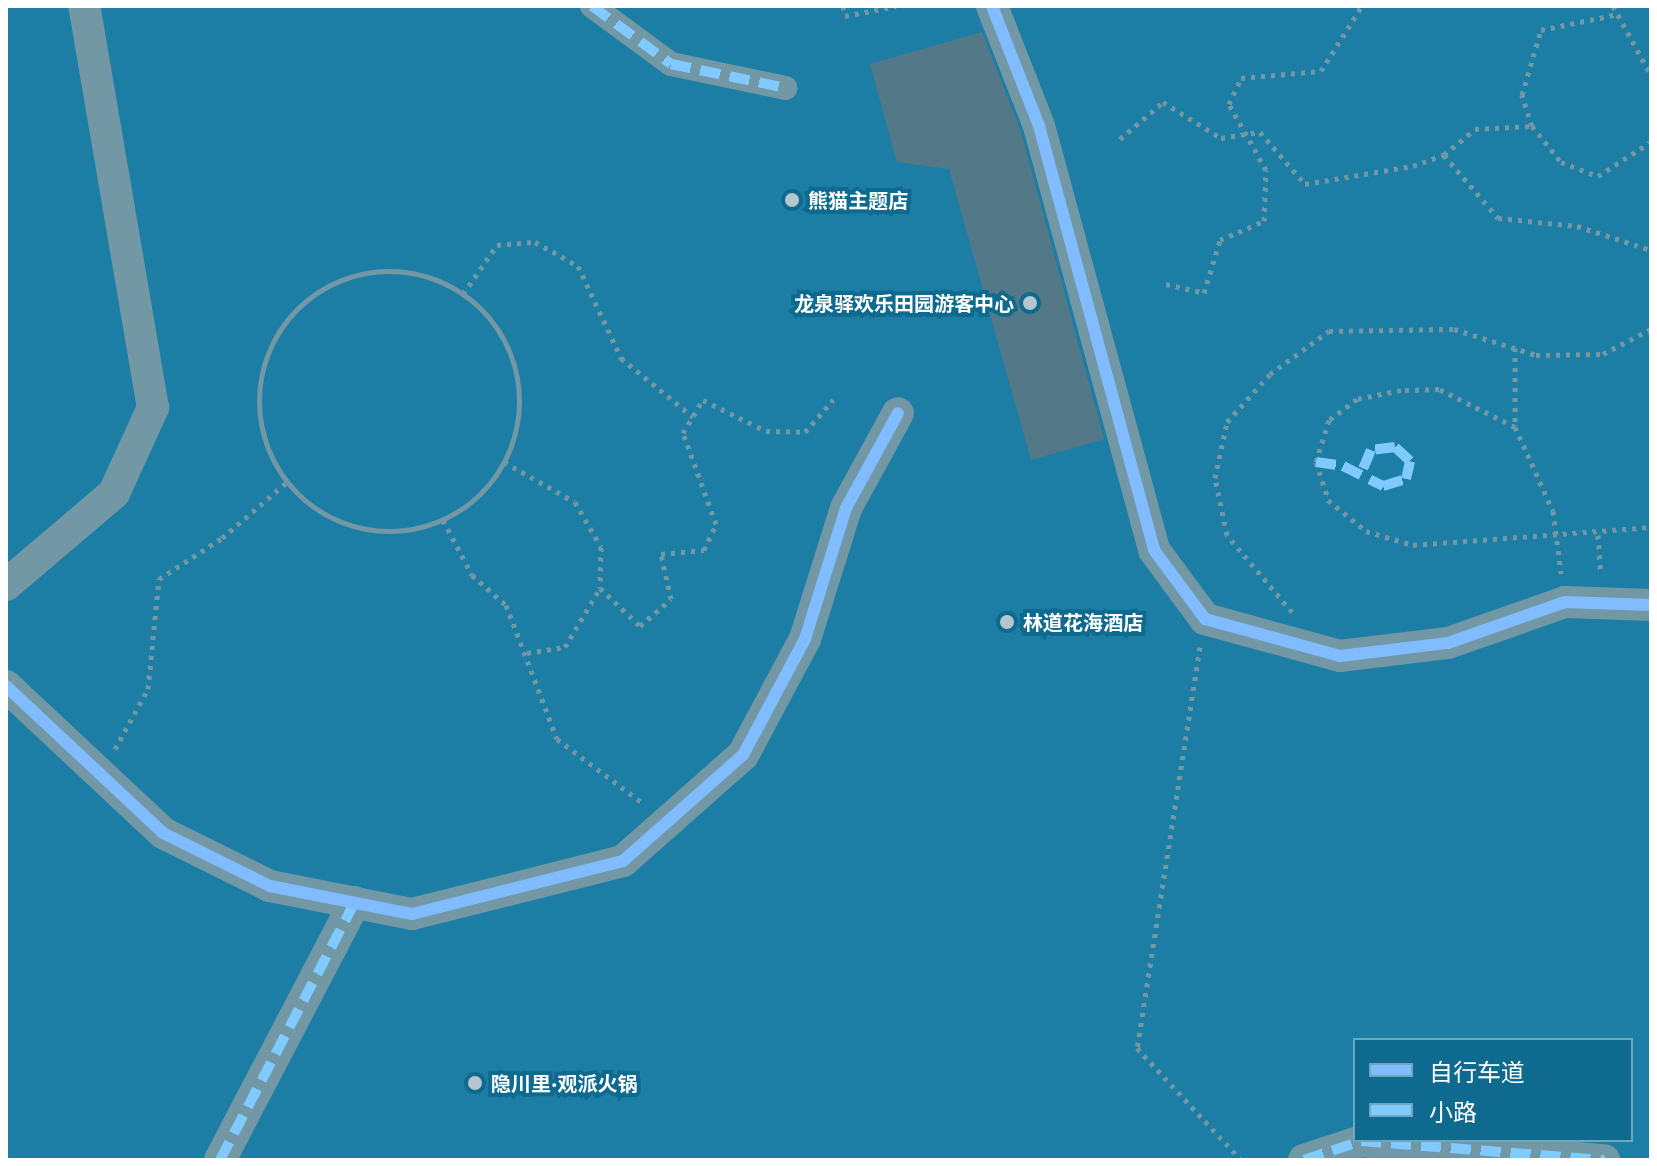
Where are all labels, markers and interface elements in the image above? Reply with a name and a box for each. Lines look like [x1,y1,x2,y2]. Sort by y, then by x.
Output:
place label: 熊猫主题店 [808,188,908,212]
marker: 熊猫主题店 [783,191,801,209]
place label: 龙泉驿欢乐田园游客中心 [794,291,1014,315]
marker: 龙泉驿欢乐田园游客中心 [1021,294,1039,312]
place label: 林道花海酒店 [1023,610,1143,634]
marker: 林道花海酒店 [998,613,1016,631]
legend [1353,1038,1633,1142]
text: 自行车道 [1429,1057,1525,1086]
place label: 隐川里·观派火锅 [491,1071,637,1095]
marker: 隐川里·观派火锅 [466,1074,484,1092]
text: 小路 [1429,1097,1477,1126]

